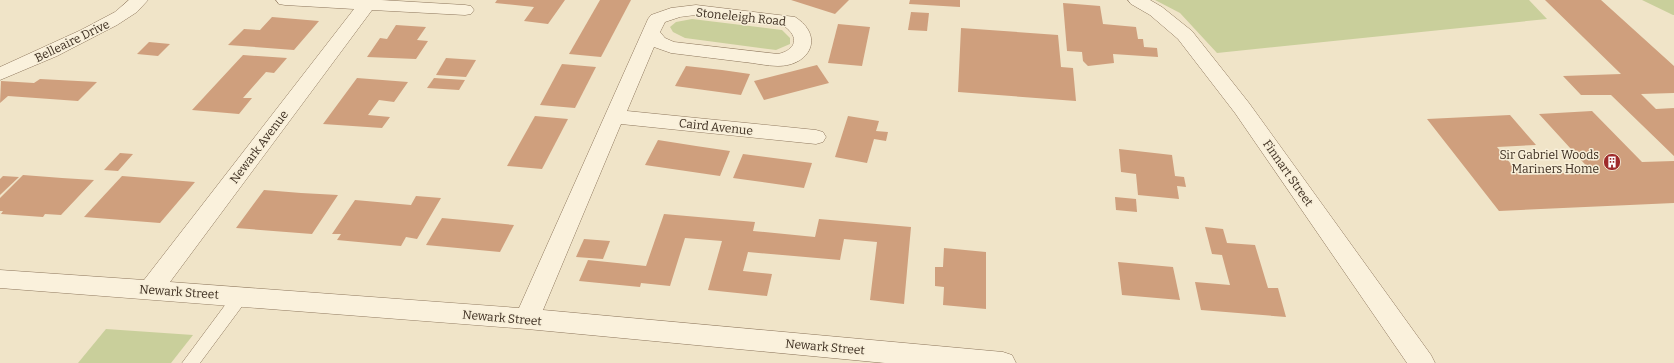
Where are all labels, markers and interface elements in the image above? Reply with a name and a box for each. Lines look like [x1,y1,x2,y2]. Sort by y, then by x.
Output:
street label: Stoneleigh Road [695,5,787,29]
street label: Belleaire Drive [32,17,112,65]
street label: Newark Avenue [227,108,291,186]
street label: Caird Avenue [678,116,754,138]
street label: Finnart Street [1260,137,1316,209]
place label: Sir Gabriel Woods Mariners Home [1499,148,1599,176]
building icon: Sir Gabriel Woods Mariners Home [1602,152,1622,172]
street label: Newark Street [139,282,220,302]
street label: Newark Street [462,308,543,329]
street label: Newark Street [785,337,866,358]

